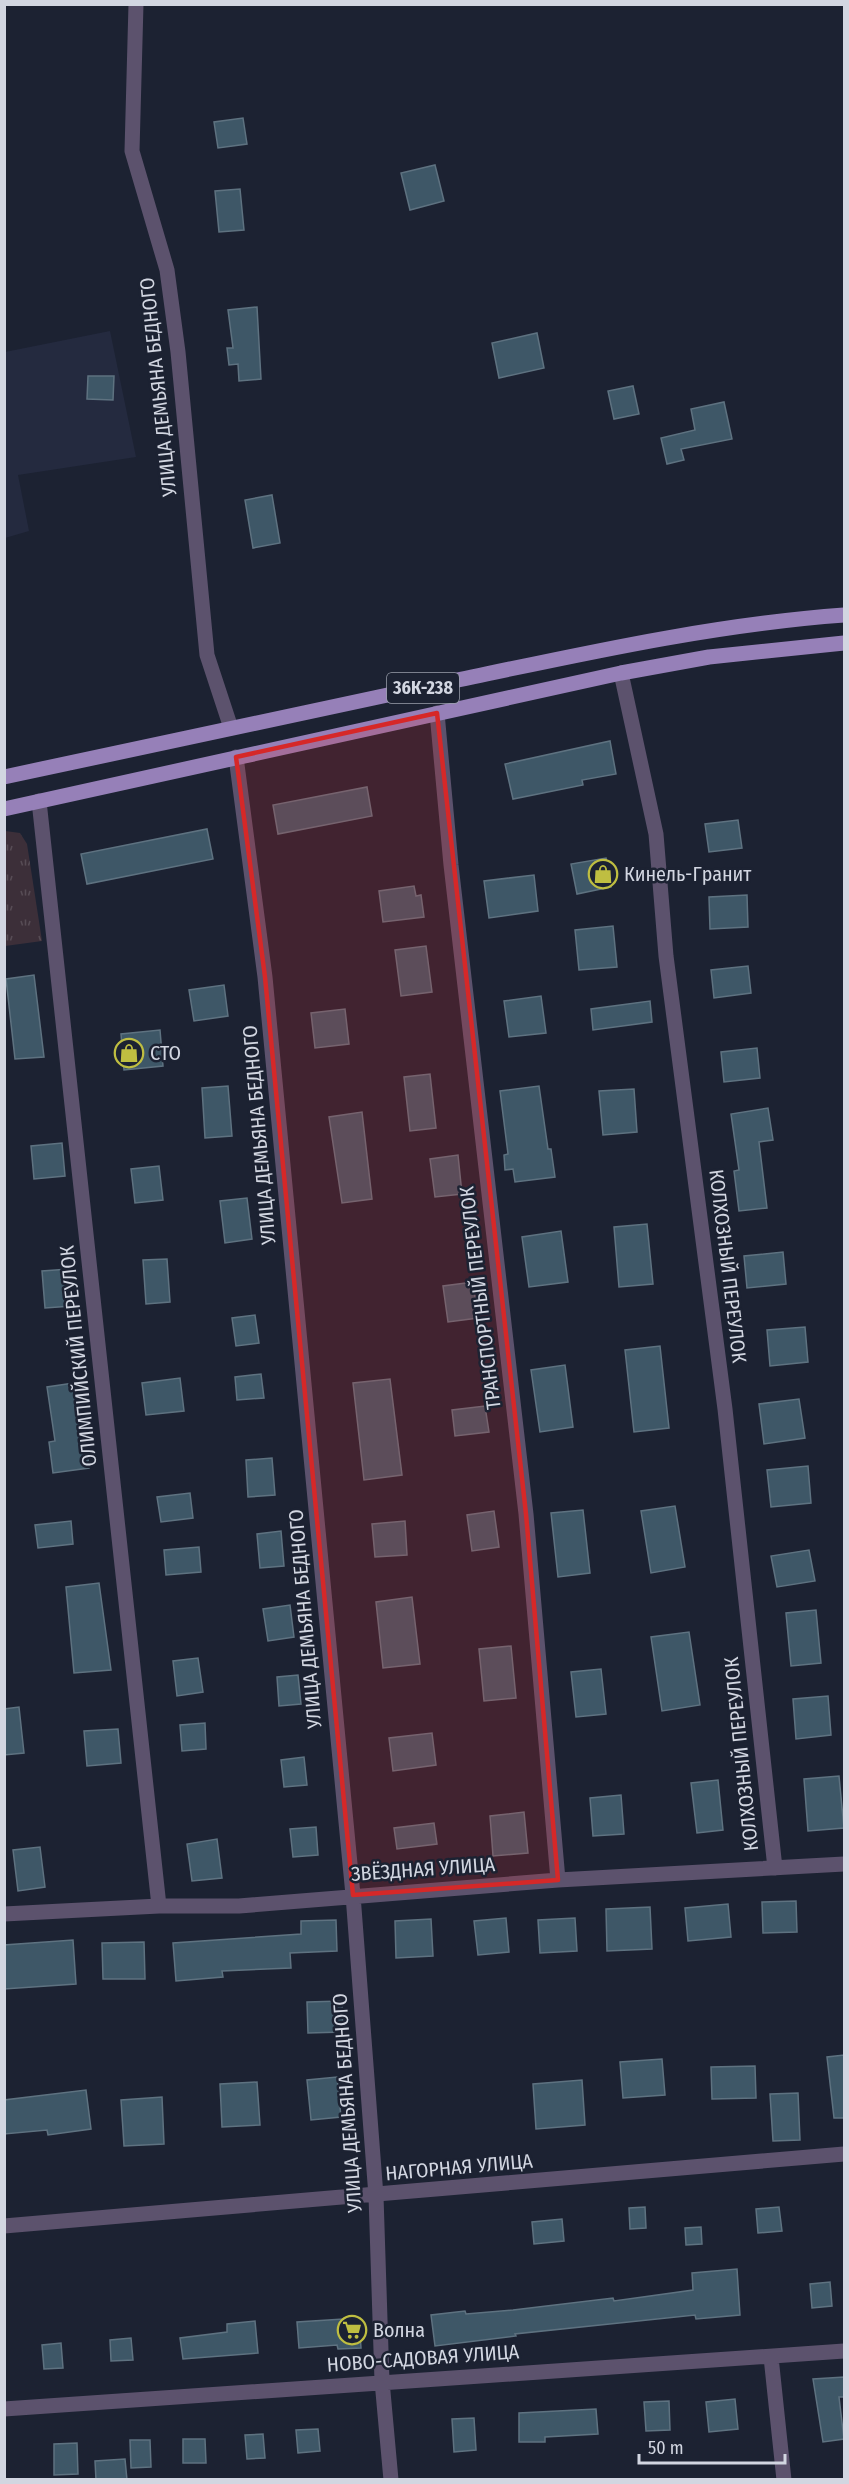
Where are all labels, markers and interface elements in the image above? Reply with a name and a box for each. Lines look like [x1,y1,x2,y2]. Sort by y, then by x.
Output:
street label: УЛИЦА ДЕМЬЯНА БЕДНОГО [135,276,182,499]
road number: 36К-238 [387,673,459,703]
shop icon: Кинель-Гранит [587,858,619,890]
place label: Кинель-Гранит [624,862,752,886]
street label: УЛИЦА ДЕМЬЯНА БЕДНОГО [237,1024,281,1247]
shop icon: СТО [113,1037,145,1069]
place label: СТО [150,1041,181,1065]
street label: КОЛХОЗНЫЙ ПЕРЕУЛОК [704,1168,752,1364]
street label: ТРАНСПОРТНЫЙ ПЕРЕУЛОК [454,1185,506,1411]
street label: ОЛИМПИЙСКИЙ ПЕРЕУЛОК [54,1244,102,1468]
street label: УЛИЦА ДЕМЬЯНА БЕДНОГО [283,1508,327,1731]
street label: КОЛХОЗНЫЙ ПЕРЕУЛОК [719,1656,763,1852]
street label: ЗВЁЗДНАЯ УЛИЦА [350,1852,496,1886]
street label: УЛИЦА ДЕМЬЯНА БЕДНОГО [327,1992,367,2215]
street label: НАГОРНАЯ УЛИЦА [384,2149,534,2185]
supermarket icon: Волна [336,2314,368,2346]
place label: Волна [373,2318,425,2342]
street label: НОВО-САДОВАЯ УЛИЦА [326,2339,520,2377]
scale bar [639,2427,784,2465]
text: 50 m [648,2437,684,2459]

